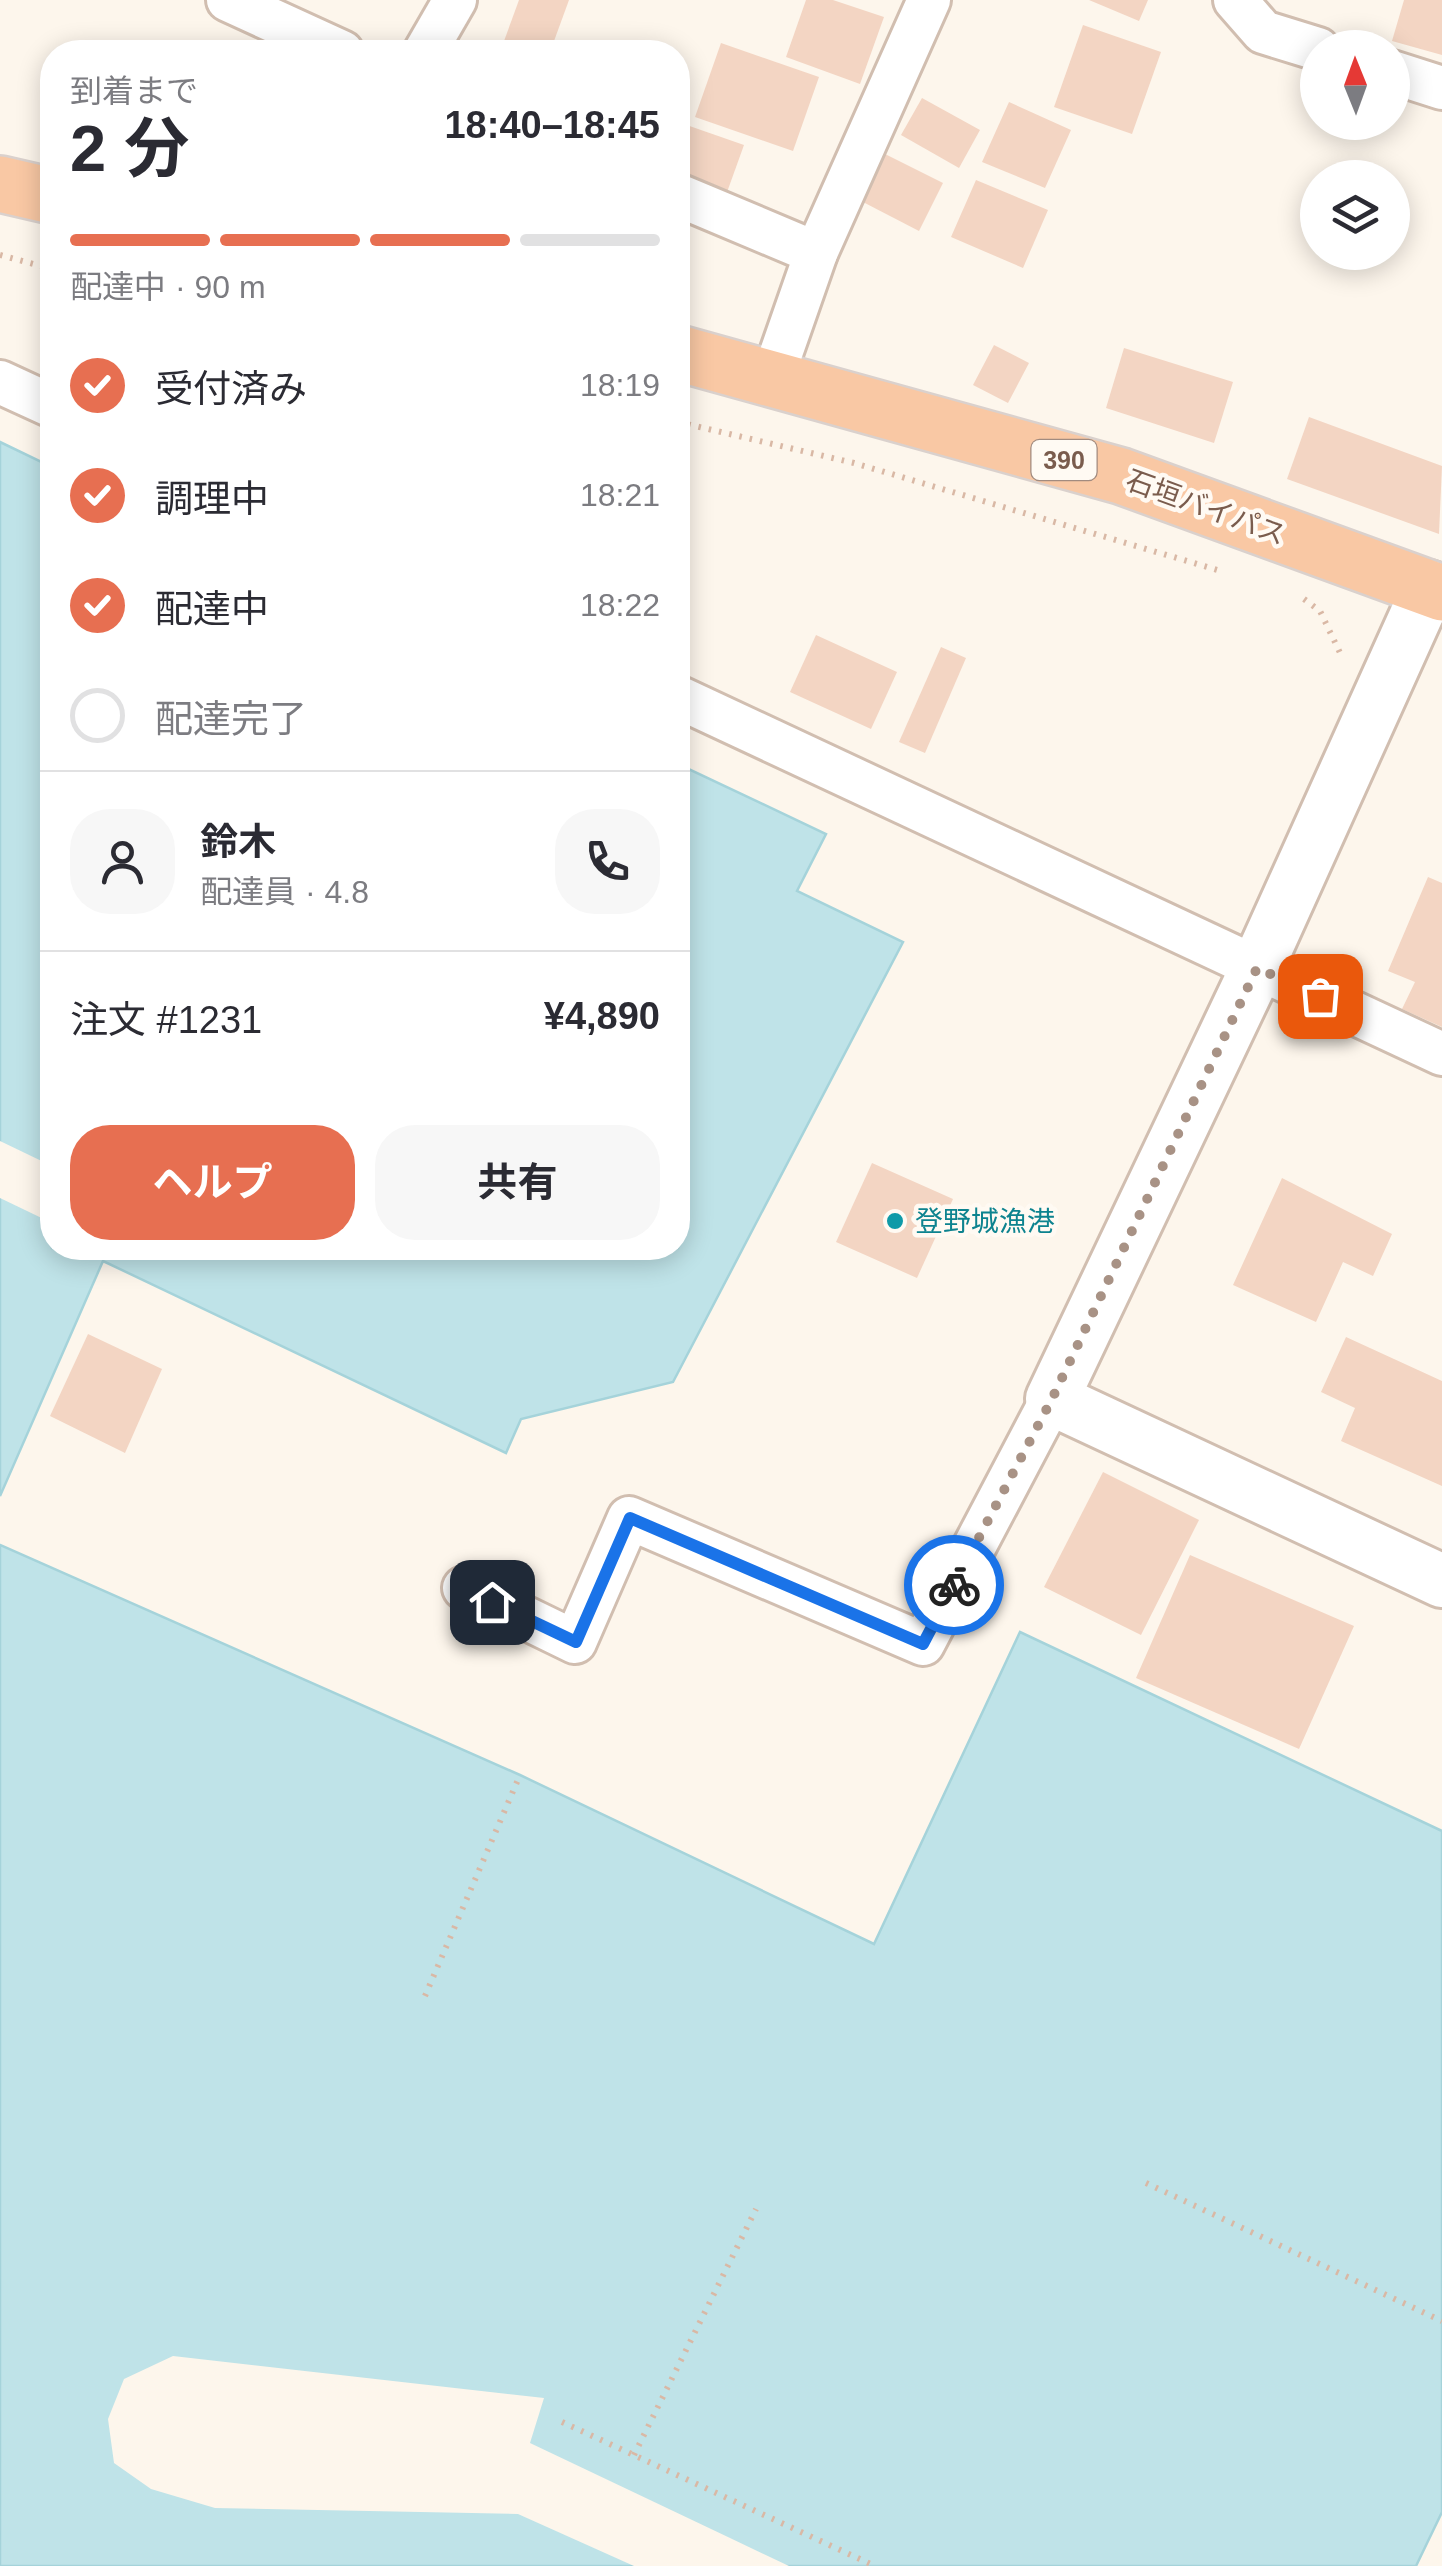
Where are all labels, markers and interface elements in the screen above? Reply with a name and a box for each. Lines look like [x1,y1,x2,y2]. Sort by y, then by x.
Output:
north arrow [1300,30,1410,140]
map controls [1300,30,1410,270]
text: 到着まで [70,73,198,109]
text: 18:40–18:45 [444,104,660,146]
text: 2 分 [70,112,189,185]
button: layers [1300,160,1410,270]
text: 配達中 · 90 m [70,269,266,305]
icon: check [70,358,125,413]
text: 18:19 [580,367,660,403]
text: 受付済み [155,368,307,410]
road number: 390 [1032,440,1096,480]
street label: 石垣バイパス [1122,464,1290,551]
icon: check [70,468,125,523]
text: 18:21 [580,477,660,513]
text: 調理中 [155,478,269,520]
icon: check [70,578,125,633]
text: 18:22 [580,587,660,623]
text: 配達中 [155,588,269,630]
text: 配達完了 [155,698,307,740]
button: person [70,809,175,914]
button: phone [555,809,660,914]
text: 鈴木 [200,821,276,863]
text: 配達員 · 4.8 [200,874,369,910]
pin [1278,954,1363,1039]
icon: bag [1293,969,1348,1024]
text: ¥4,890 [544,995,660,1037]
text: 注文 #1231 [70,999,262,1041]
button: ヘルプ [70,1125,355,1240]
button: 共有 [375,1125,660,1240]
place label: 登野城漁港 [915,1206,1055,1237]
marker: 登野城漁港 [884,1210,906,1232]
courier [904,1535,1004,1635]
icon: bike [927,1558,982,1613]
pin [450,1560,535,1645]
icon: home [465,1575,520,1630]

